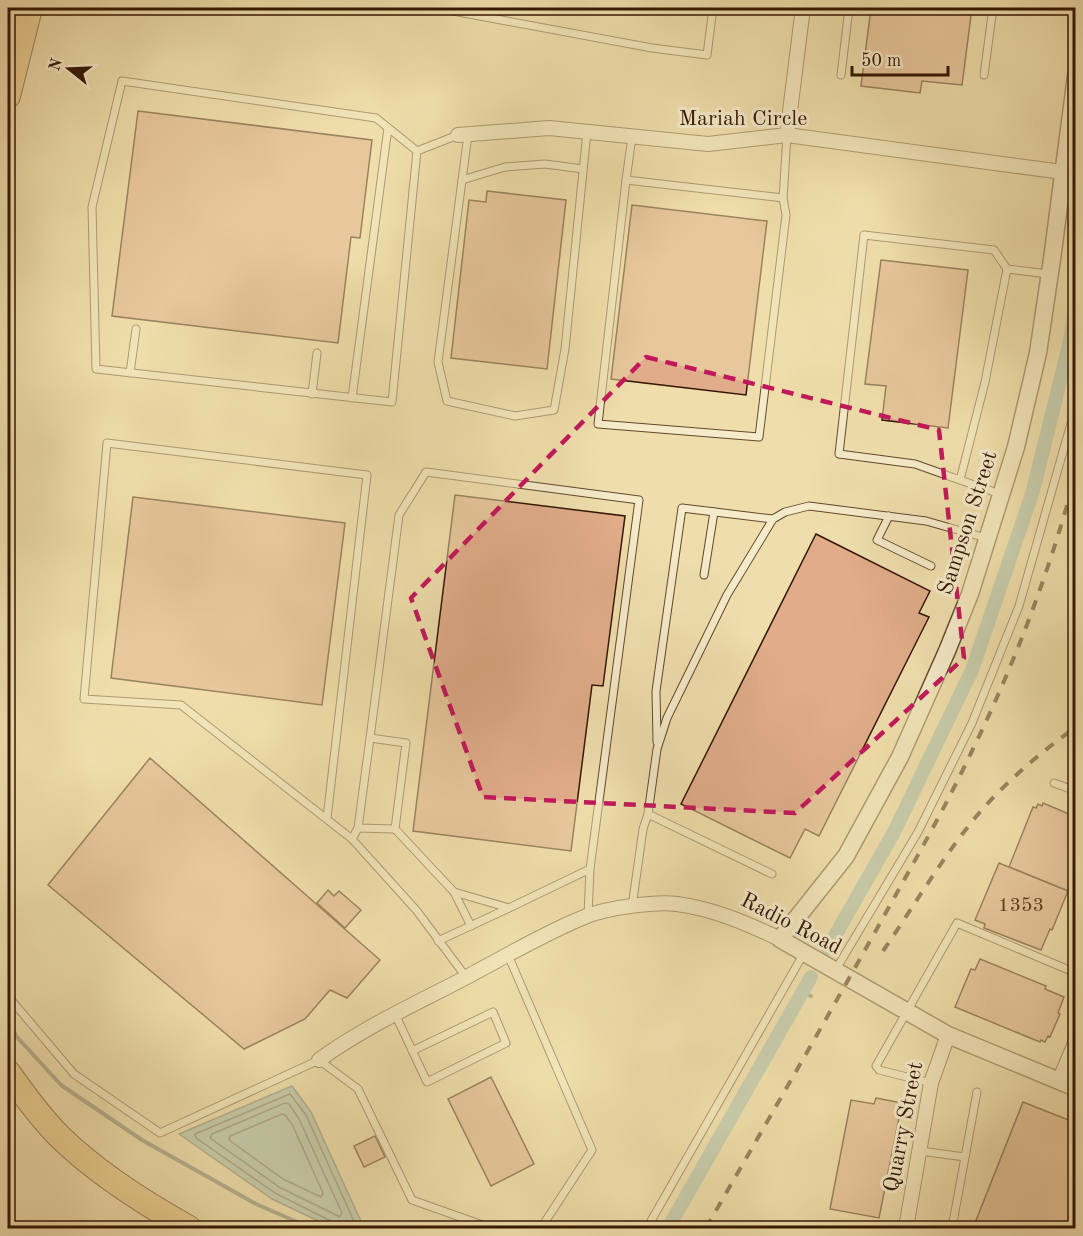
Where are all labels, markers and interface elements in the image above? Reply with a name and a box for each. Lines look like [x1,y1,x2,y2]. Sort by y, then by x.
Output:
north arrow [39,39,99,99]
scale bar [852,39,948,77]
text: 50 m [861,52,901,70]
text: N [47,56,66,73]
street label: Mariah Circle [679,108,807,130]
street label: Sampson Street [934,448,1002,598]
street label: Radio Road [737,889,845,959]
house number: 1353 [998,896,1044,916]
street label: Quarry Street [881,1060,927,1194]

